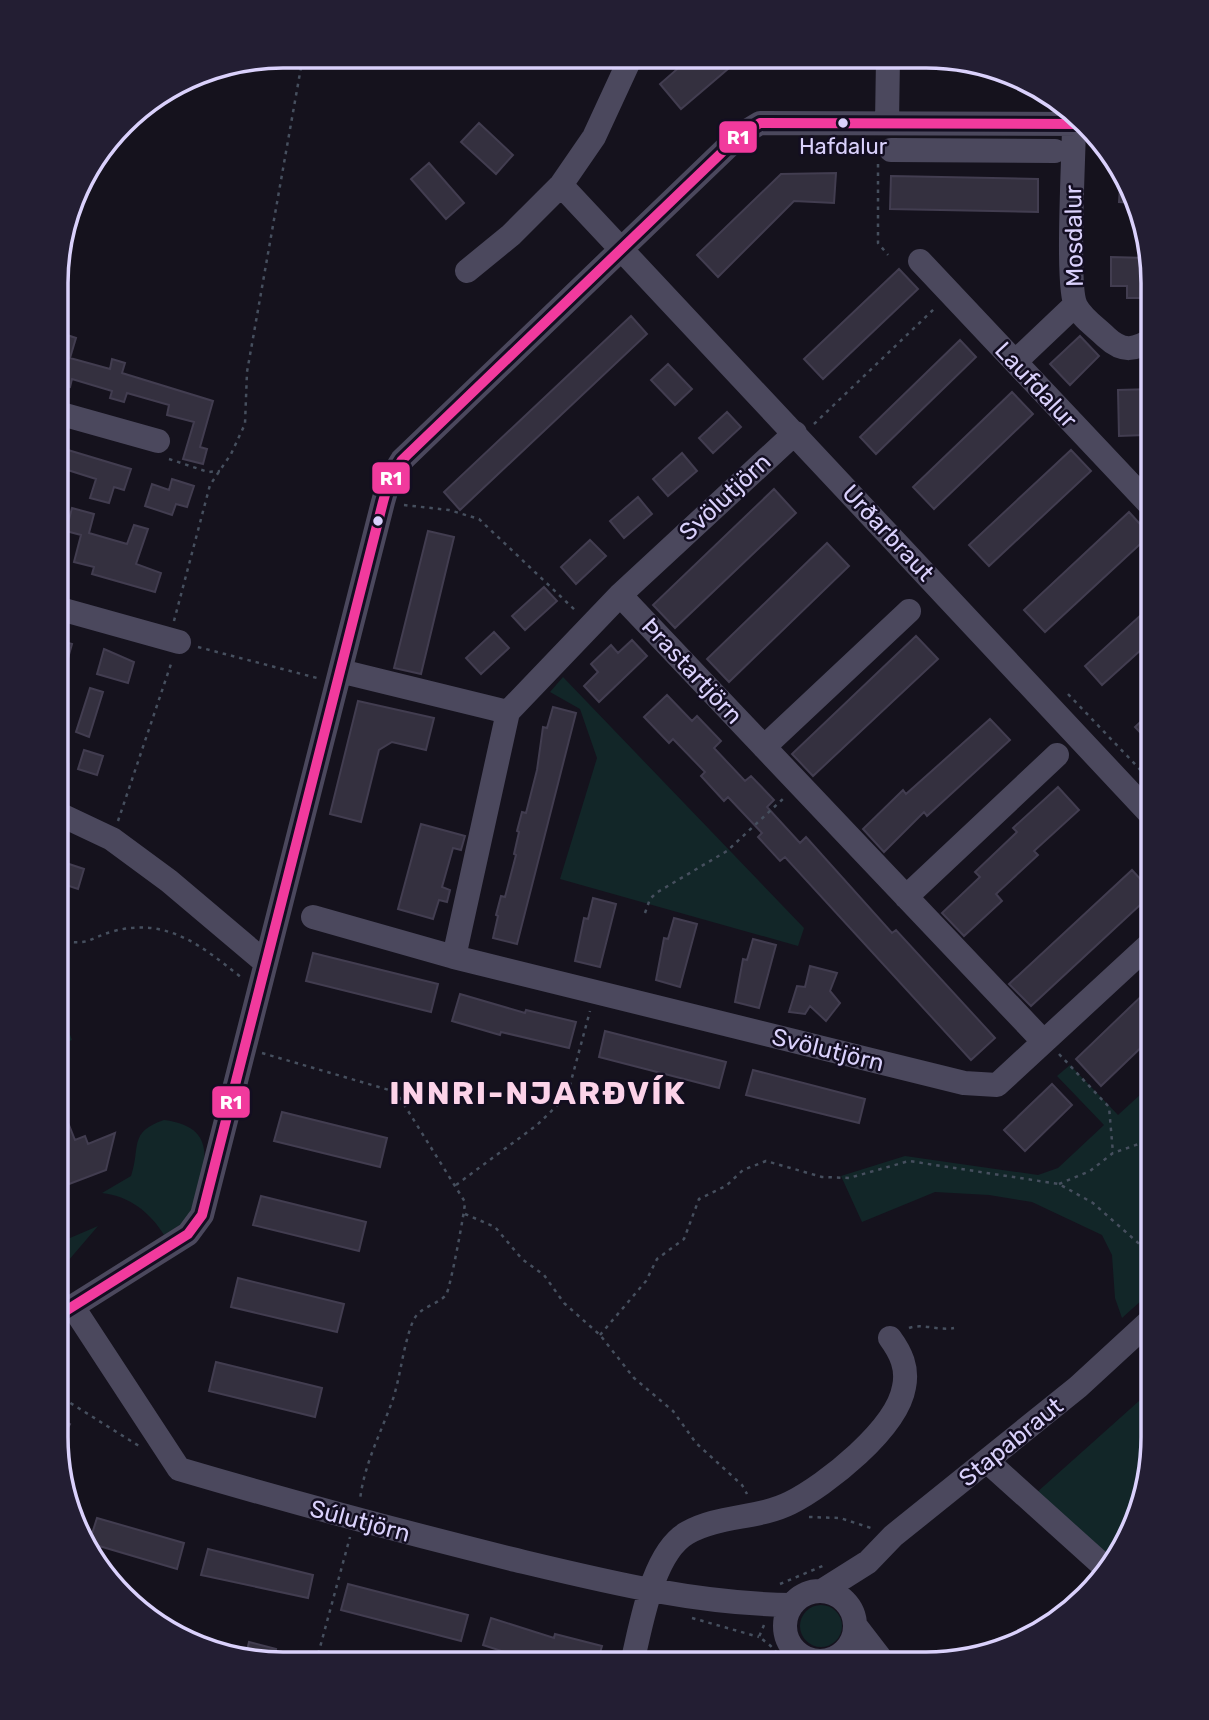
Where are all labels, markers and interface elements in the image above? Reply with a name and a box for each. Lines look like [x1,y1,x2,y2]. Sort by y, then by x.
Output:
marker: Hafdalur [836,116,850,130]
line badge: R1 [718,120,758,154]
text: R1 [727,126,749,149]
place label: Hafdalur [799,133,888,160]
street label: Mosdalur [1059,185,1089,287]
street label: Laufdalur [989,336,1083,434]
street label: Svölutjörn [674,448,776,546]
line badge: R1 [371,461,411,495]
text: R1 [380,467,402,490]
street label: Urðarbraut [836,479,940,587]
unlabelled marker [371,514,385,528]
street label: Þrastartjörn [636,612,748,730]
street label: Svölutjörn [769,1023,887,1077]
district label: INNRI-NJARÐVÍK [389,1074,687,1112]
line badge: R1 [211,1085,251,1119]
text: R1 [220,1091,242,1114]
street label: Stapabraut [953,1392,1069,1492]
street label: Súlutjörn [307,1494,413,1548]

